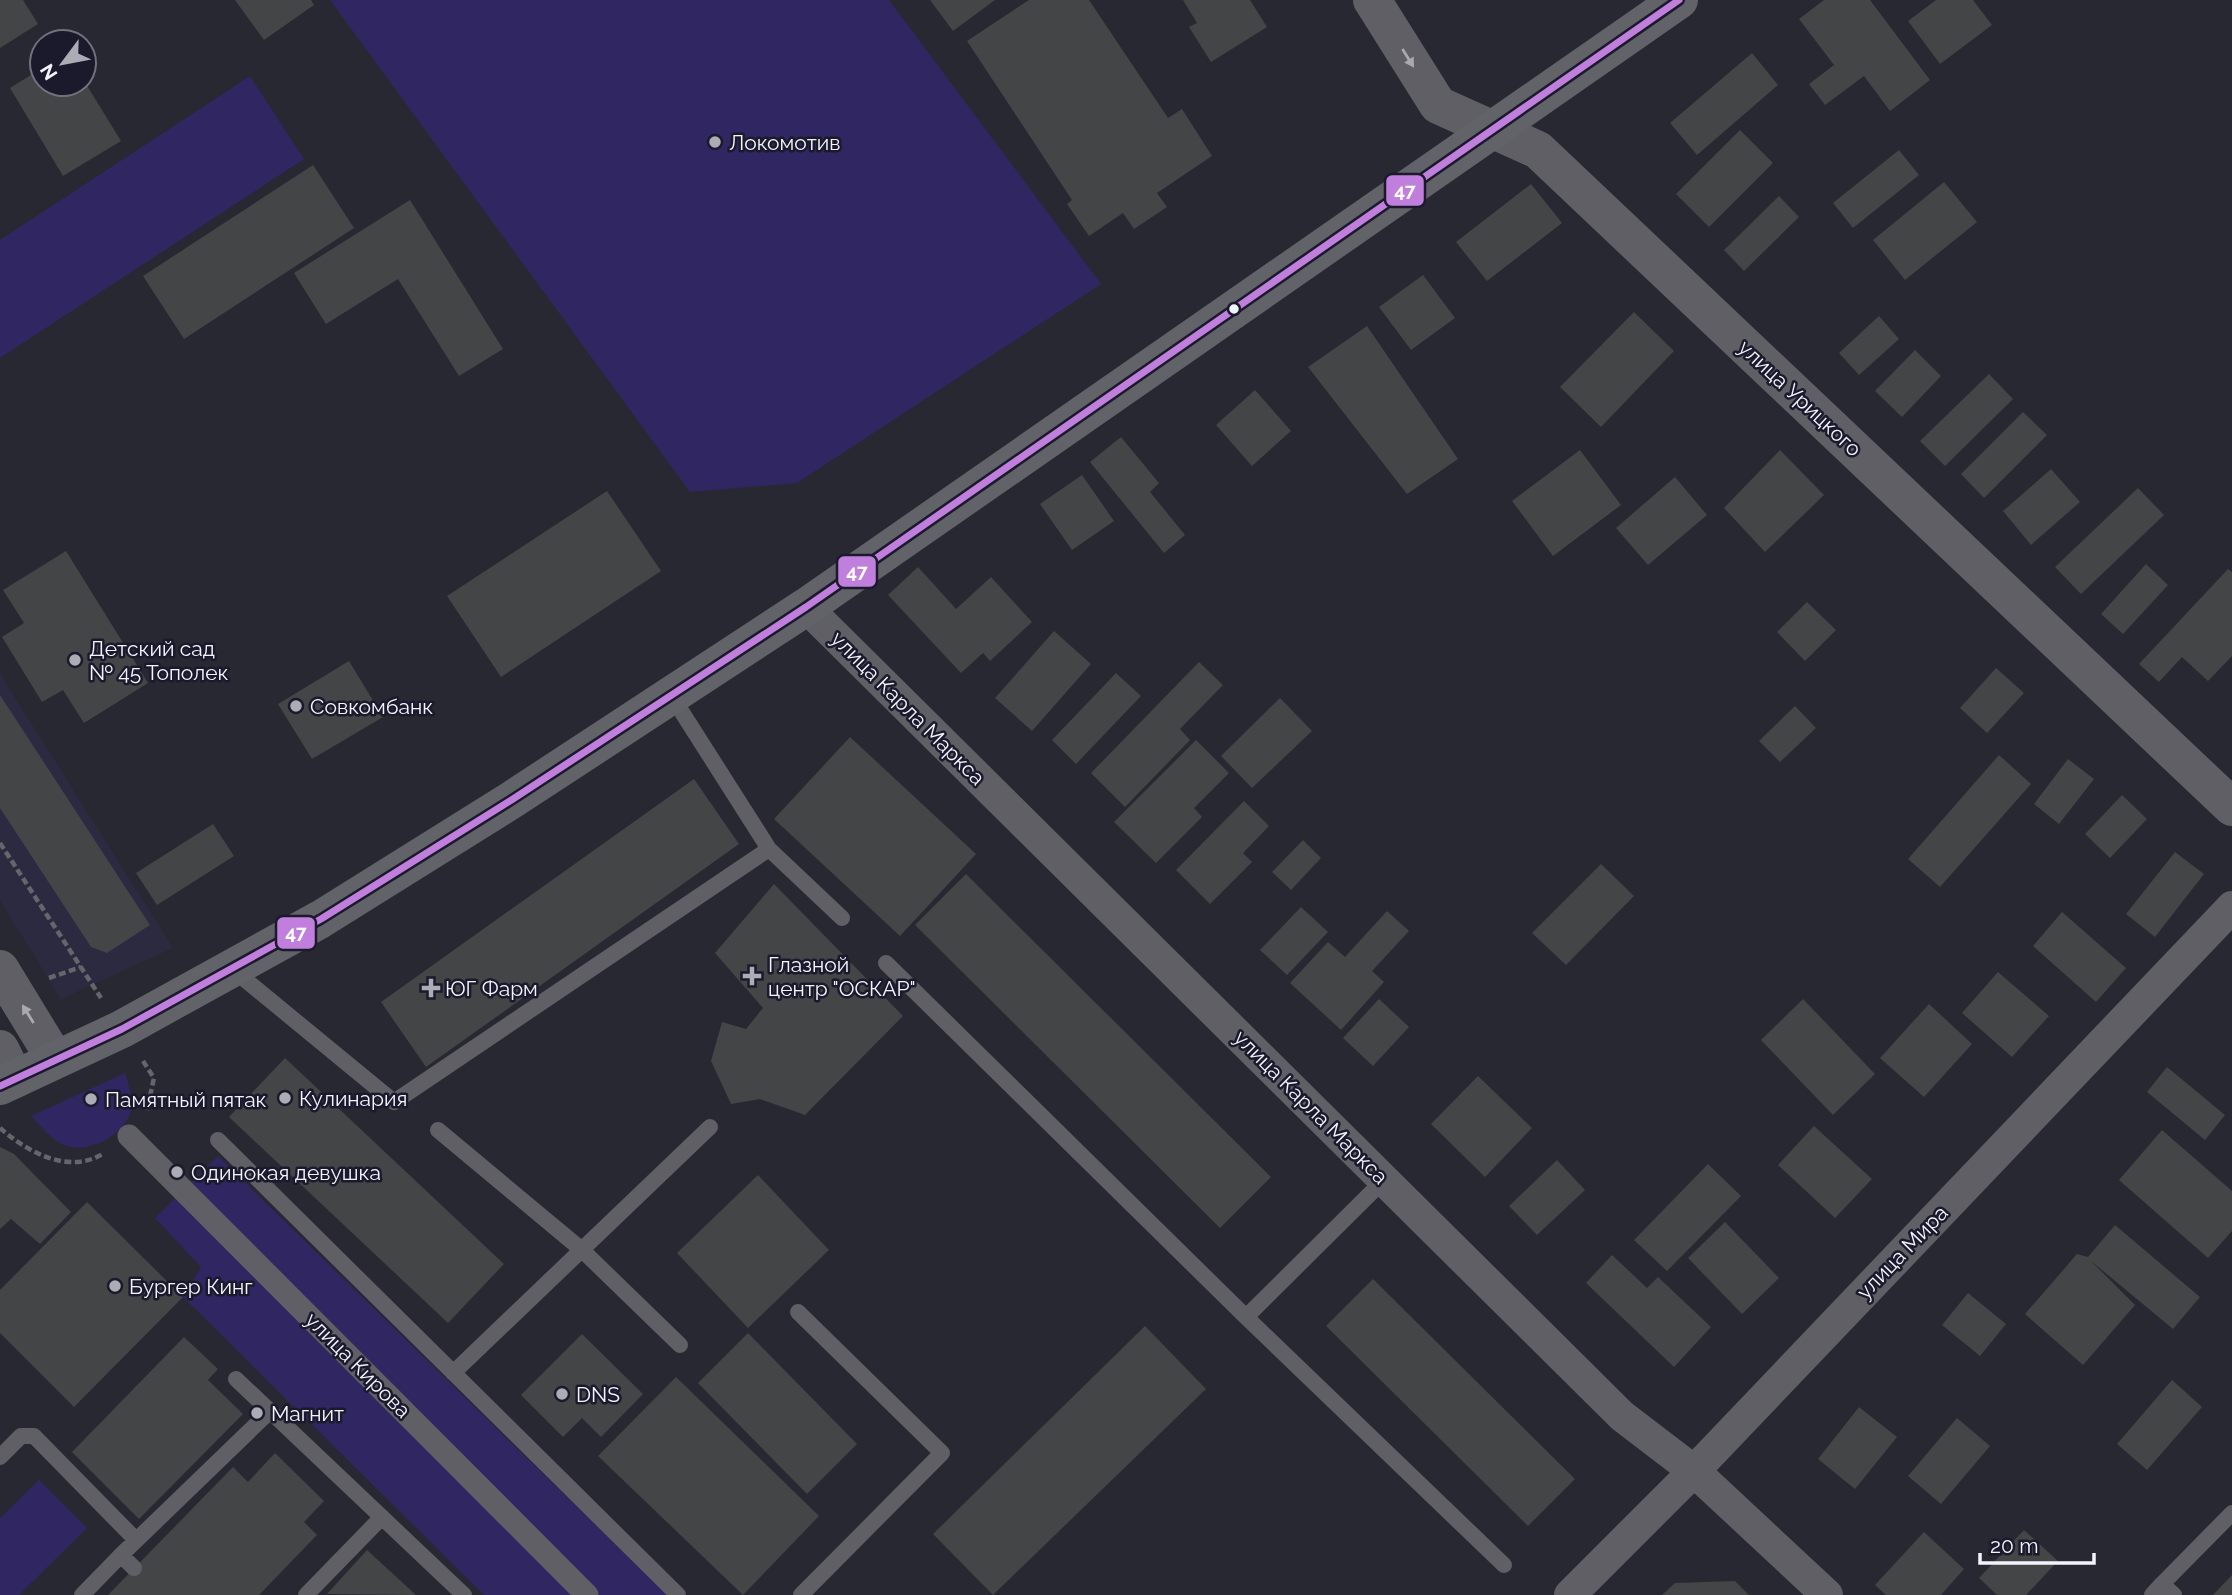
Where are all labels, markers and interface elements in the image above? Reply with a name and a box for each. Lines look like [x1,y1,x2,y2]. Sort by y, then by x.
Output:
north arrow [28,28,98,98]
one-way arrow [1402,48,1415,67]
text: N [35,60,62,84]
place label: Локомотив [729,130,841,155]
marker: Локомотив [707,134,723,150]
line badge: 47 [1385,174,1425,207]
text: 47 [1394,179,1416,201]
unlabelled marker [1227,302,1241,316]
street label: улица Урицкого [1733,335,1867,461]
line badge: 47 [837,555,877,588]
text: 47 [846,560,868,582]
street label: улица Карла Маркса [826,626,990,790]
place label: Детский сад № 45 Тополек [89,636,229,685]
marker: Детский сад № 45 Тополек [67,652,83,668]
place label: Совкомбанк [310,694,433,719]
marker: Совкомбанк [288,698,304,714]
line badge: 47 [276,916,316,950]
text: 47 [285,921,307,943]
place label: Глазной центр "ОСКАР" [768,952,916,1001]
marker: Глазной центр "ОСКАР" [742,966,762,986]
place label: ЮГ Фарм [445,976,538,1001]
marker: ЮГ Фарм [423,980,439,996]
one-way arrow [21,1005,34,1024]
street label: улица Карла Маркса [1229,1025,1393,1189]
place label: Кулинария [299,1086,407,1111]
place label: Памятный пятак [105,1087,267,1112]
marker: Кулинария [277,1090,293,1106]
marker: Памятный пятак [83,1091,99,1107]
place label: Одинокая девушка [191,1160,381,1185]
marker: Одинокая девушка [169,1164,185,1180]
street label: улица Мира [1851,1200,1953,1304]
place label: Бургер Кинг [129,1274,253,1299]
marker: Бургер Кинг [107,1278,123,1294]
street label: улица Кирова [300,1307,416,1423]
place label: DNS [576,1382,620,1407]
marker: DNS [554,1386,570,1402]
place label: Магнит [271,1401,344,1426]
marker: Магнит [249,1405,265,1421]
scale bar [1980,1522,2094,1566]
text: 20 m [1990,1533,2038,1558]

